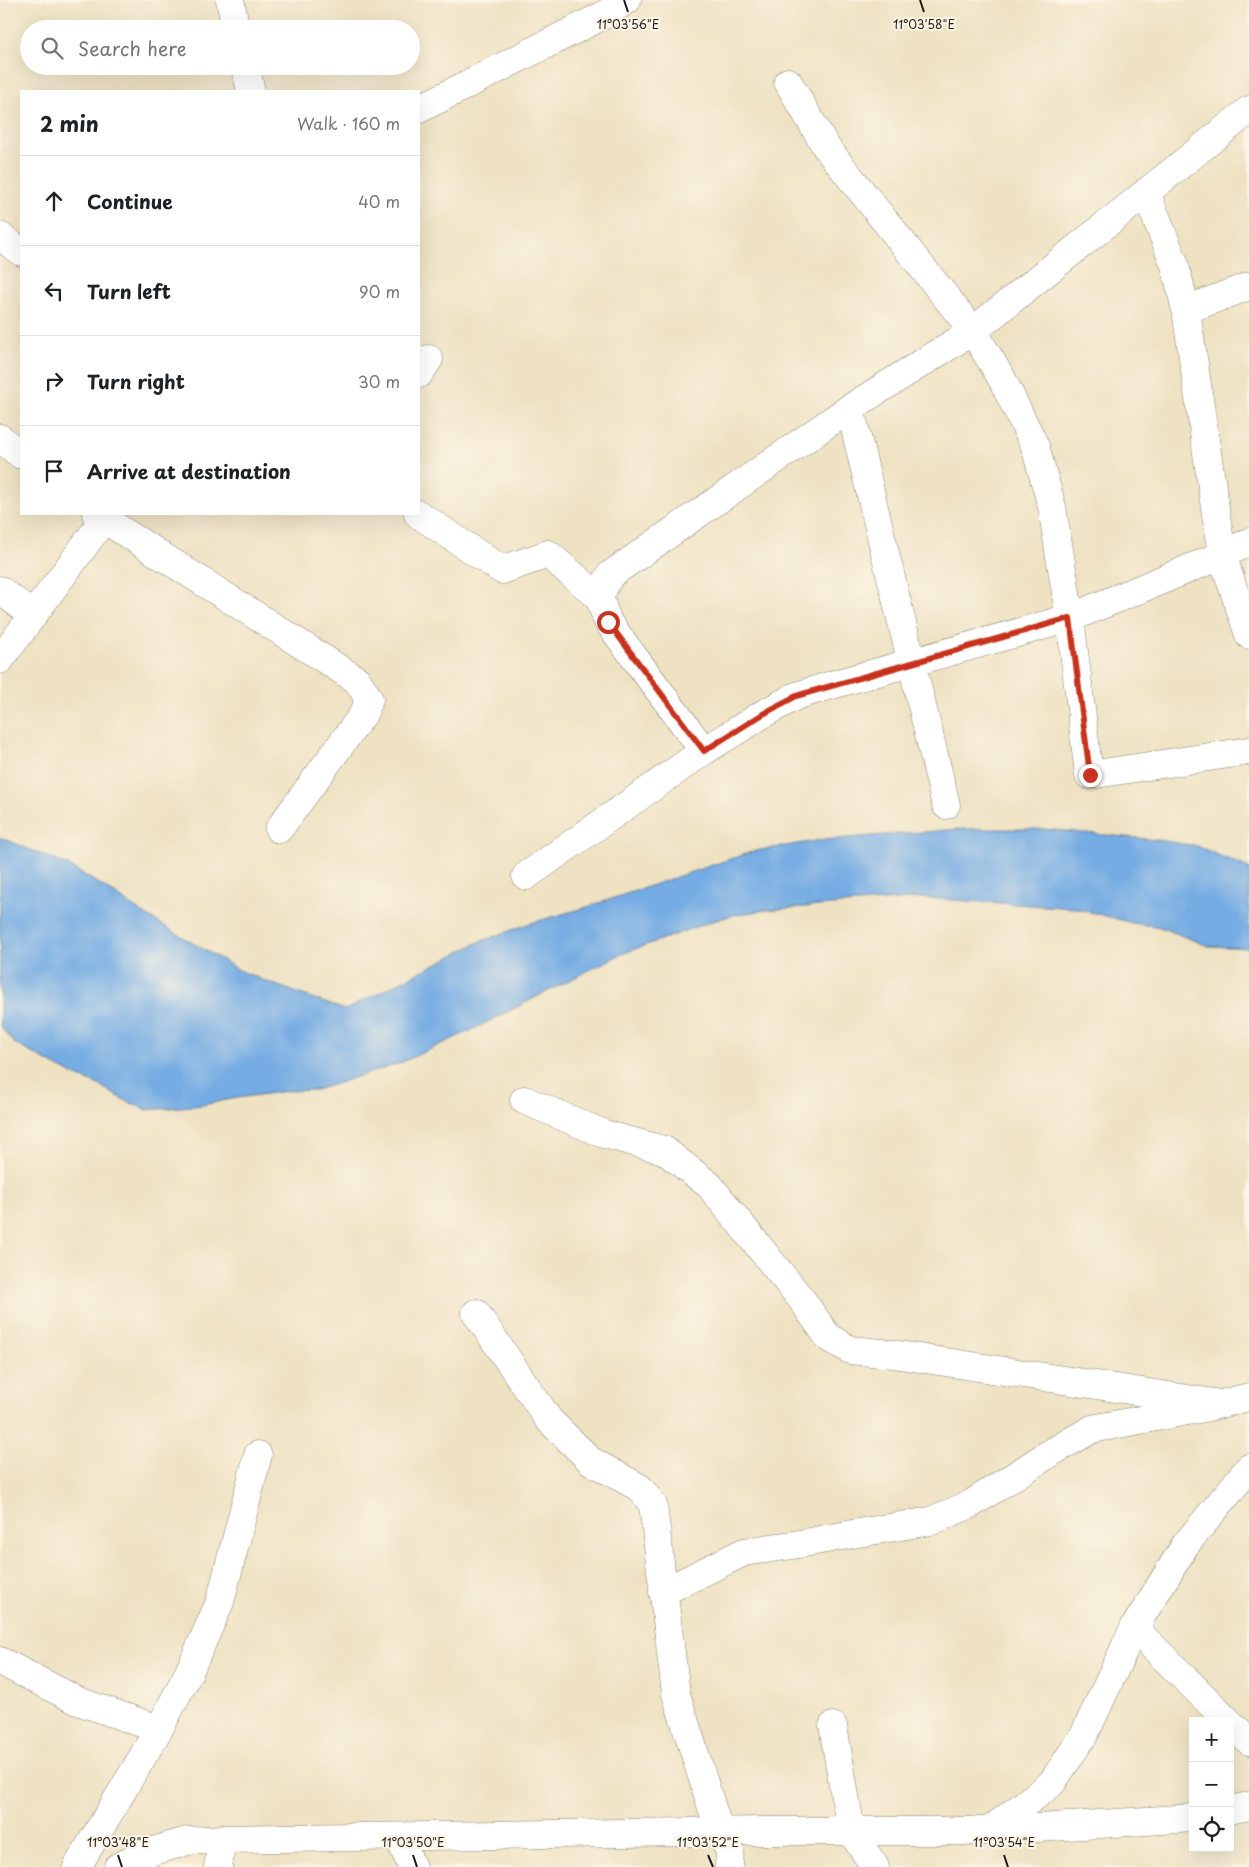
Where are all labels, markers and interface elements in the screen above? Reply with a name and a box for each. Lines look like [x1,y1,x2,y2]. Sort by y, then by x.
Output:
text: 11°03'56"E [597,15,659,33]
text: 11°03'58"E [893,15,955,33]
search box [20,20,420,75]
icon: search [38,34,66,62]
text: Search here [78,34,187,62]
text: 2 min [40,107,99,139]
text: Walk · 160 m [297,111,400,135]
icon: ahead [40,187,68,215]
text: Continue [87,187,173,215]
text: 40 m [358,189,400,213]
icon: left [40,277,68,305]
text: Turn left [87,277,171,305]
text: 90 m [359,279,400,303]
icon: right [40,367,68,395]
text: Turn right [87,367,185,395]
text: 30 m [358,369,400,393]
icon: arrive [40,457,68,485]
text: Arrive at destination [87,457,291,485]
route start [597,611,620,634]
route end [1079,764,1102,787]
map controls [1189,1717,1234,1852]
button: + [1189,1717,1234,1762]
button: − [1189,1762,1234,1807]
button: locate [1189,1807,1234,1852]
text: 11°03'48"E [87,1833,149,1851]
text: 11°03'50"E [382,1833,444,1851]
text: 11°03'52"E [677,1833,739,1851]
text: 11°03'54"E [973,1833,1035,1851]

